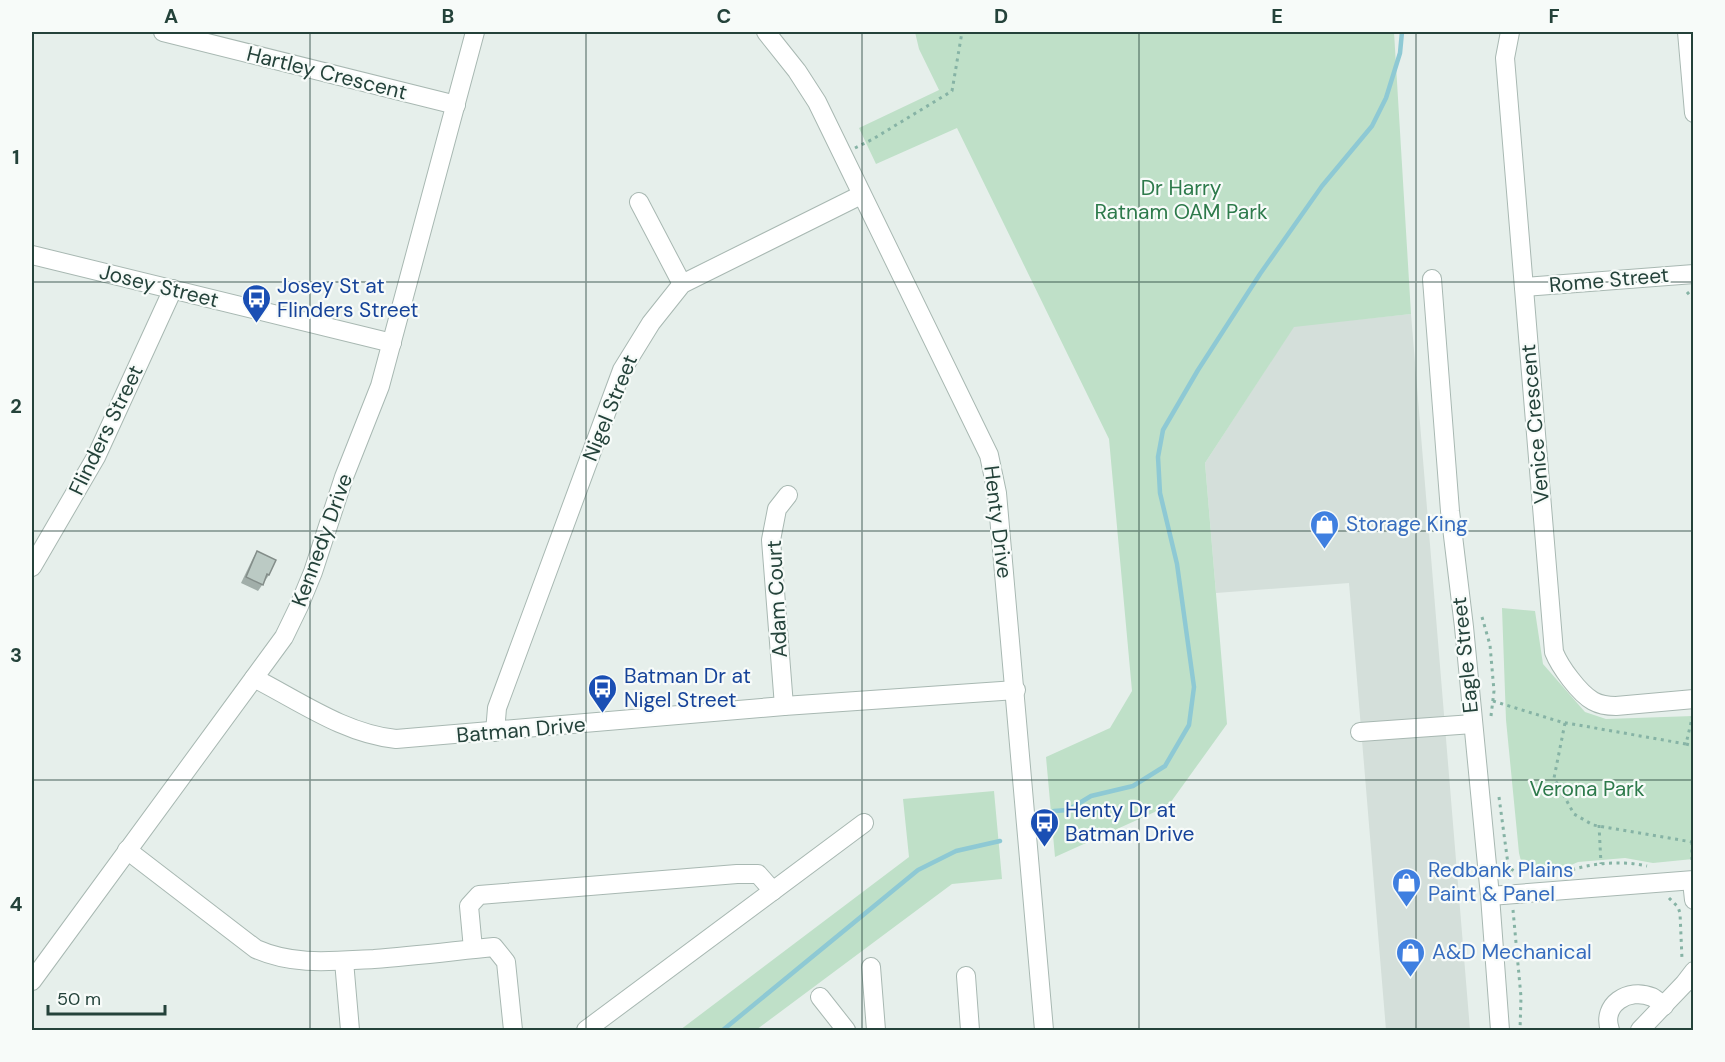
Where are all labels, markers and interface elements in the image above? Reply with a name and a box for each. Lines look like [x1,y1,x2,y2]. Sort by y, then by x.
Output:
text: A [164,3,178,29]
text: B [442,3,454,29]
text: C [717,3,731,29]
text: D [994,3,1008,29]
text: E [1271,3,1283,29]
text: F [1548,3,1560,29]
street label: Hartley Crescent [244,40,410,106]
text: 1 [12,144,20,170]
park label: Dr Harry Ratnam OAM Park [1094,174,1268,226]
street label: Josey Street [97,258,221,314]
street label: Rome Street [1548,261,1670,299]
place label: Josey St at Flinders Street [277,272,419,324]
bus stop icon: Josey St at Flinders Street [240,282,272,324]
street label: Venice Crescent [1514,343,1556,505]
street label: Nigel Street [576,351,644,465]
street label: Flinders Street [62,360,150,500]
text: 2 [10,393,22,419]
street label: Henty Drive [977,464,1019,580]
street label: Kennedy Drive [285,470,359,610]
shop icon: Storage King [1309,508,1341,550]
place label: Storage King [1346,510,1468,538]
street label: Adam Court [760,539,794,659]
street label: Eagle Street [1445,595,1485,715]
text: 3 [10,642,22,668]
place label: Batman Dr at Nigel Street [624,662,751,714]
bus stop icon: Batman Dr at Nigel Street [587,672,619,714]
street label: Batman Drive [455,710,587,750]
park label: Verona Park [1530,775,1645,803]
place label: Henty Dr at Batman Drive [1065,796,1195,848]
bus stop icon: Henty Dr at Batman Drive [1028,806,1060,848]
place label: Redbank Plains Paint & Panel [1428,856,1574,908]
shop icon: Redbank Plains Paint & Panel [1391,866,1423,908]
text: 4 [10,891,23,917]
shop icon: A&D Mechanical [1395,936,1427,978]
place label: A&D Mechanical [1432,938,1592,966]
scale bar [48,978,165,1016]
text: 50 m [57,987,101,1011]

